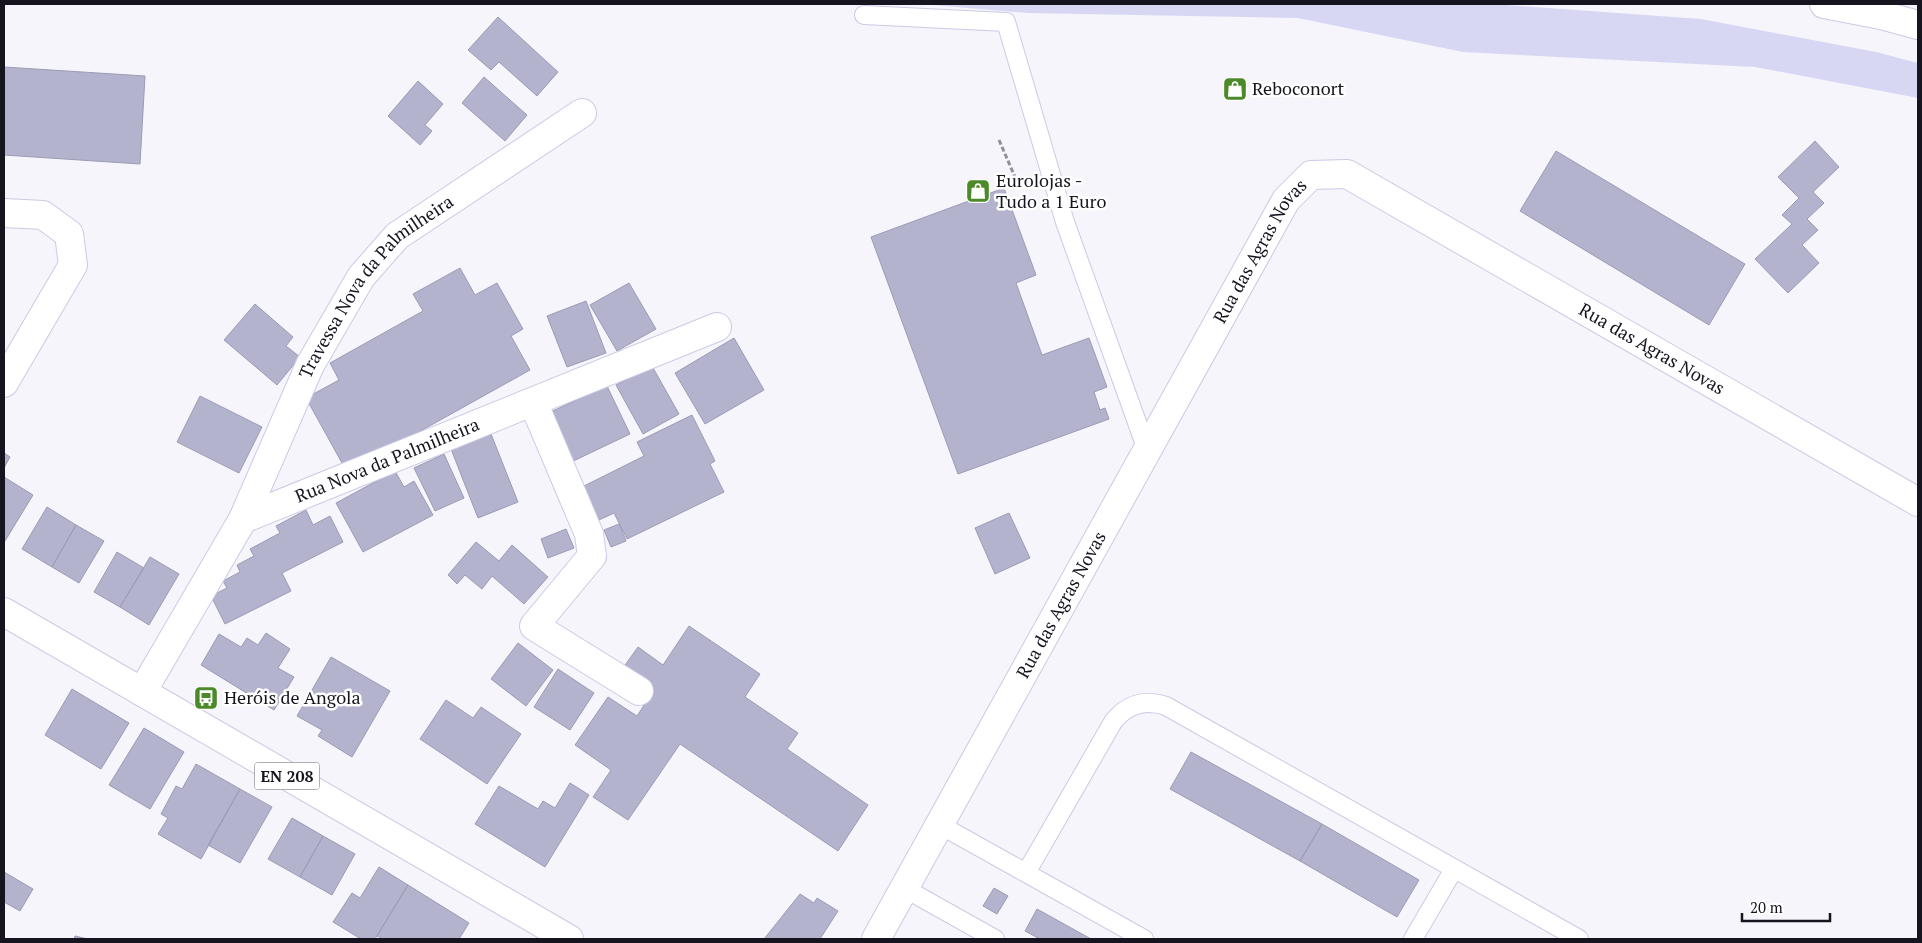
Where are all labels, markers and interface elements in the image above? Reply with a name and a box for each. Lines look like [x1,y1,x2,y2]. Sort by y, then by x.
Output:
shop icon: Reboconort [1222,76,1248,102]
place label: Reboconort [1252,76,1345,100]
place label: Eurolojas - Tudo a 1 Euro [996,168,1106,213]
street label: Rua das Agras Novas [1207,173,1312,327]
shop icon: Eurolojas - Tudo a 1 Euro [965,178,991,204]
street label: Travessa Nova da Palmilheira [293,189,458,382]
street label: Rua das Agras Novas [1575,297,1730,400]
street label: Rua Nova da Palmilheira [291,412,483,508]
street label: Rua das Agras Novas [1010,527,1111,682]
bus stop icon: Heróis de Angola [193,685,219,711]
place label: Heróis de Angola [224,685,361,709]
road number: EN 208 [254,762,320,789]
scale bar [1742,890,1830,922]
text: 20 m [1750,897,1783,917]

